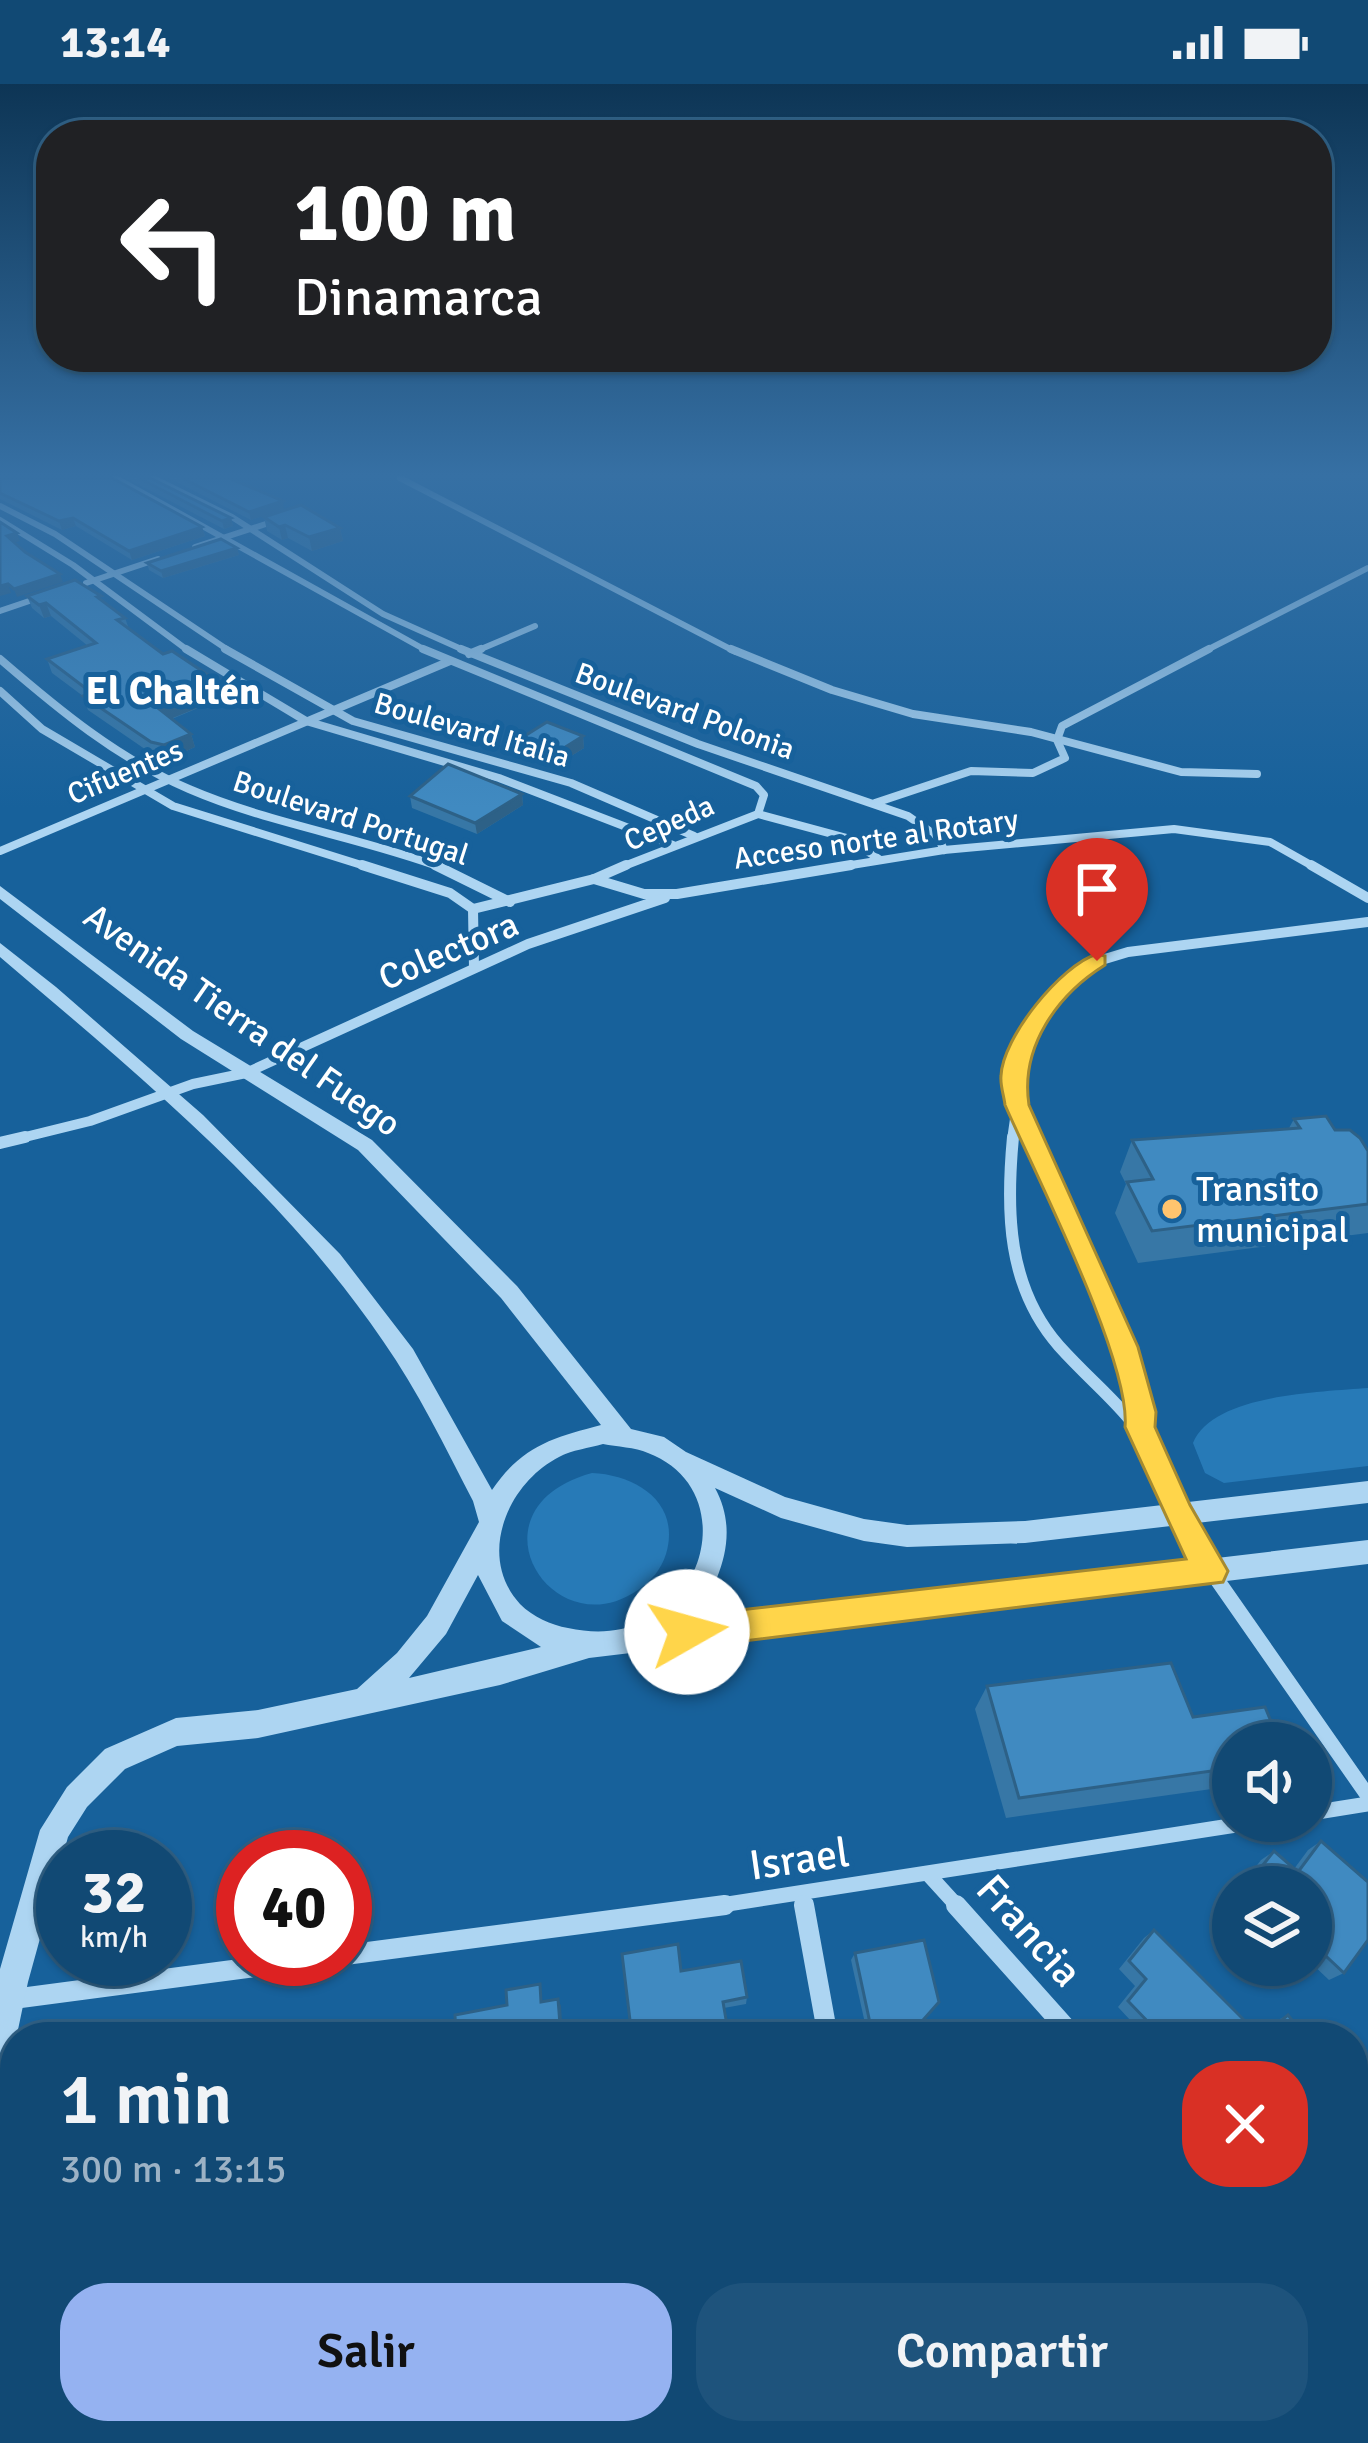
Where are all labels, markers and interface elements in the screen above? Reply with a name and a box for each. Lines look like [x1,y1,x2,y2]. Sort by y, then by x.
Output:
text: 13:14 [60,15,170,70]
text: 100 m [294,161,516,265]
icon: left [96,168,252,324]
text: Dinamarca [294,264,543,331]
street label: Boulevard Polonia [570,655,800,768]
district label: El Chaltén [86,667,260,715]
street label: Boulevard Italia [370,685,574,776]
street label: Cifuentes [62,732,189,813]
street label: Boulevard Portugal [228,763,473,874]
street label: Cepeda [618,787,720,860]
street label: Acceso norte al Rotary [731,801,1021,878]
pin [1046,838,1148,961]
icon: arrive [1064,856,1130,922]
street label: Avenida Tierra del Fuego [75,894,409,1147]
street label: Colectora [372,902,525,1001]
place label: Transito municipal [1196,1167,1349,1253]
marker: Transito municipal [1159,1196,1185,1222]
position arrow [624,1569,750,1695]
map controls [1212,1722,1332,1986]
button: sound [1212,1722,1332,1842]
street label: Israel [746,1827,852,1892]
speed limit sign: 40 [216,1830,372,1986]
text: 32 [82,1856,146,1930]
street label: Francia [965,1864,1092,1998]
button: layers [1212,1866,1332,1986]
text: km/h [80,1919,148,1956]
text: 1 min [60,2055,232,2144]
button: close [1182,2061,1308,2187]
text: 300 m · 13:15 [60,2145,287,2193]
button: Salir [60,2283,672,2421]
button: Compartir [696,2283,1308,2421]

